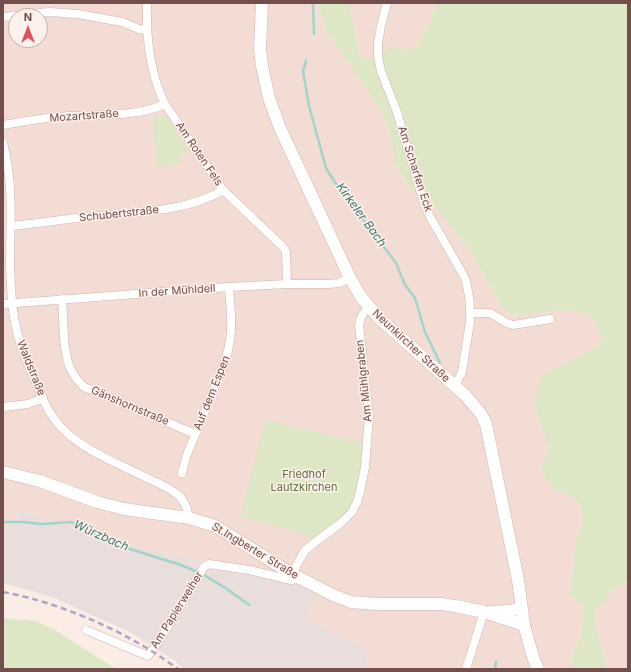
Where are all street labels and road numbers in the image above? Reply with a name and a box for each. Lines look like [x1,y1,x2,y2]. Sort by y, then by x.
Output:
street label: Mozartstraße [49,107,119,125]
street label: Am Roten Fels [173,120,225,188]
street label: Am Scharfen Eck [395,124,435,214]
street label: Schubertstraße [78,203,160,225]
street label: In der Mühldell [138,282,216,300]
street label: Neunkircher Straße [370,307,452,385]
street label: Waldstraße [14,338,48,398]
street label: Am Mühlgraben [353,339,375,423]
street label: Auf dem Espen [191,354,233,432]
street label: Gänshornstraße [89,384,171,428]
street label: St.Ingberter Straße [209,520,301,582]
street label: Am Papierweiher [148,569,206,651]

